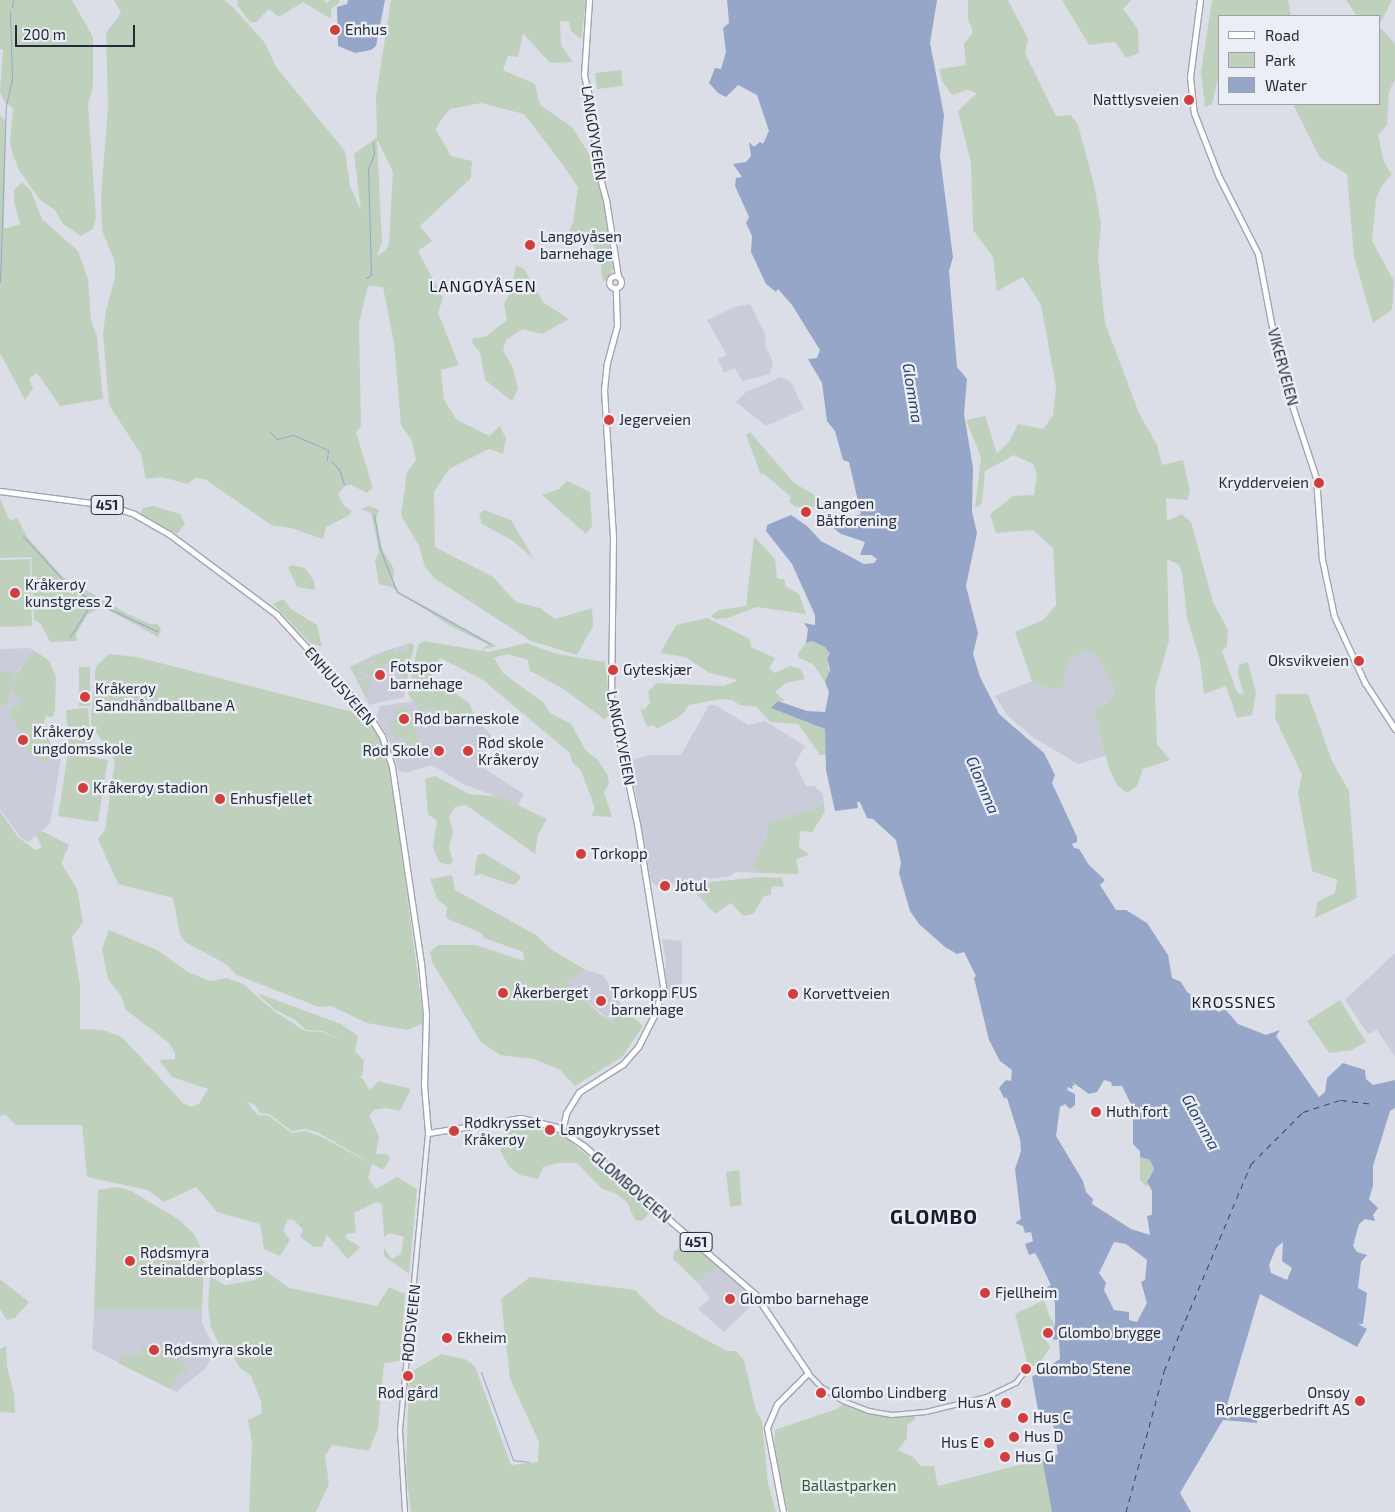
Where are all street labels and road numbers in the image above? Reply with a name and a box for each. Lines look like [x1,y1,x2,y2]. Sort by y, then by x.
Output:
street label: LANGØYVEIEN [578,84,610,182]
street label: VIKERVEIEN [1264,326,1302,408]
road number: 451 [90,494,124,516]
street label: ENHUUSVEIEN [301,643,379,729]
street label: LANGØYVEIEN [603,689,639,787]
street label: GLOMBOVEIEN [587,1147,675,1227]
road number: 451 [678,1230,714,1254]
street label: RØDSVEIEN [398,1283,424,1363]

